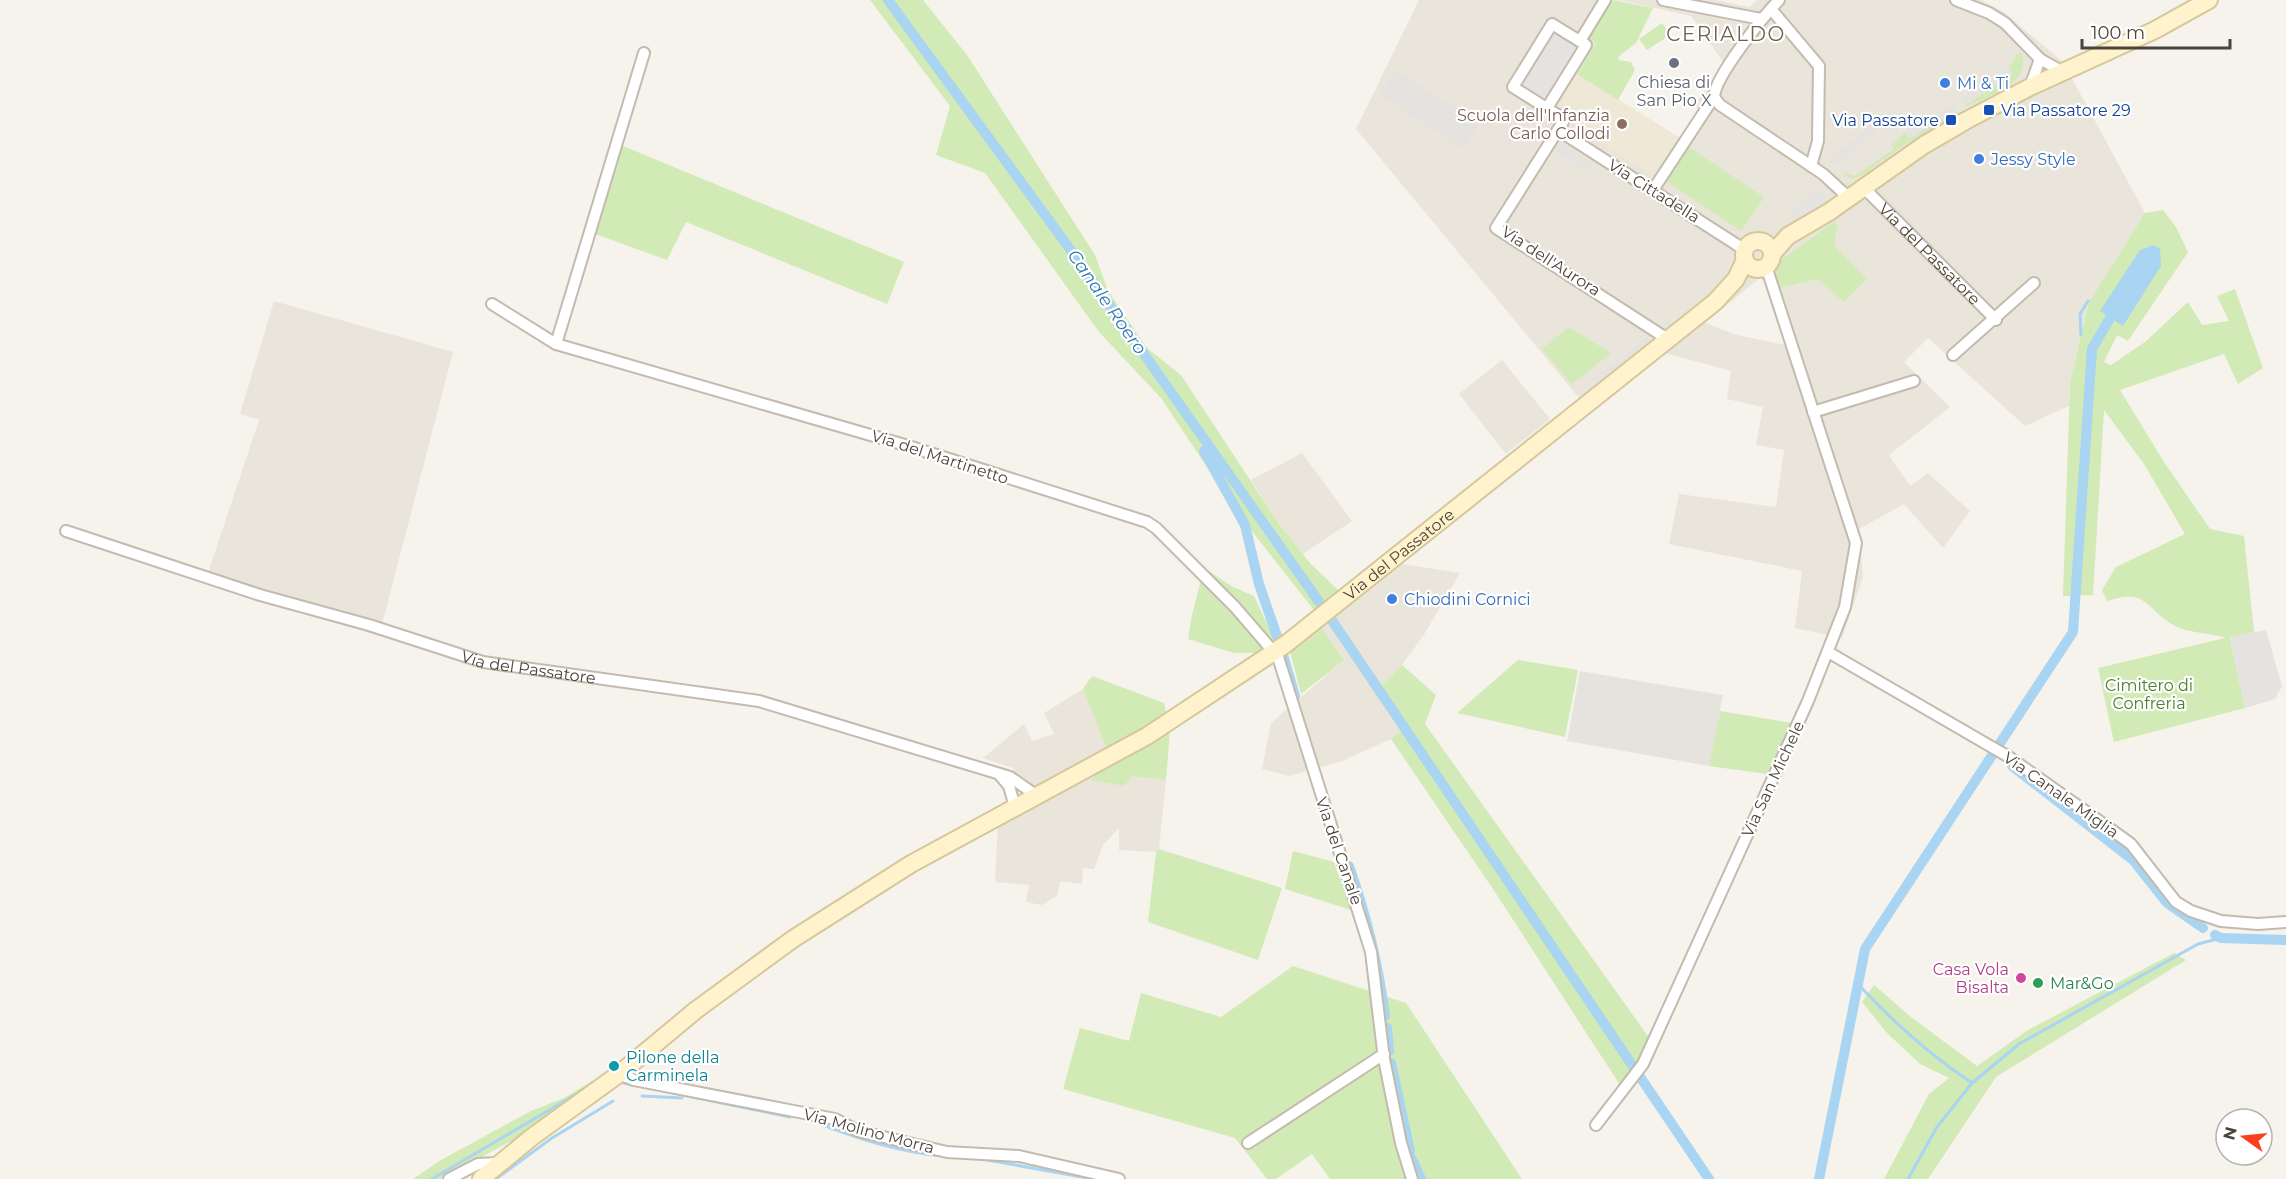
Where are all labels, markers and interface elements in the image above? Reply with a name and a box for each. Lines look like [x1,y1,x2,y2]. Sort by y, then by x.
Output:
scale bar [2082,12,2230,50]
district label: CERIALDO [1666,22,1786,46]
text: 100 m [2091,22,2145,44]
marker: Chiesa di San Pio X [1667,56,1681,70]
place label: Chiesa di San Pio X [1637,73,1712,110]
place label: Mi & Ti [1957,74,2009,93]
marker: Mi & Ti [1938,76,1952,90]
place label: Via Passatore 29 [2001,101,2131,120]
marker: Via Passatore 29 [1982,103,1996,117]
place label: Scuola dell'Infanzia Carlo Collodi [1457,106,1610,143]
place label: Via Passatore [1832,111,1939,130]
marker: Via Passatore [1944,113,1958,127]
marker: Scuola dell'Infanzia Carlo Collodi [1615,117,1629,131]
place label: Jessy Style [1990,150,2076,169]
marker: Jessy Style [1972,152,1986,166]
street label: Via Cittadella [1605,155,1703,227]
street label: Via del Passatore [1875,199,1985,309]
street label: Via dell'Aurora [1498,222,1604,300]
water label: Canale Roero [1063,245,1151,359]
street label: Via del Martinetto [869,426,1011,488]
street label: Via del Passatore [1340,504,1458,604]
place label: Chiodini Cornici [1404,590,1531,609]
marker: Chiodini Cornici [1385,592,1399,606]
street label: Via del Passatore [459,646,597,687]
park label: Cimitero di Confreria [2105,676,2193,713]
street label: Via San Michele [1738,718,1808,840]
street label: Via Canale Miglia [2000,748,2122,842]
street label: Via del Canale [1312,795,1366,907]
place label: Casa Vola Bisalta [1933,960,2009,997]
marker: Casa Vola Bisalta [2014,971,2028,985]
place label: Mar&Go [2050,974,2114,993]
marker: Mar&Go [2031,976,2045,990]
place label: Pilone della Carminela [626,1048,719,1085]
marker: Pilone della Carminela [607,1059,621,1073]
street label: Via Molino Morra [802,1104,936,1158]
north arrow [2214,1107,2274,1167]
text: N [2219,1125,2241,1142]

